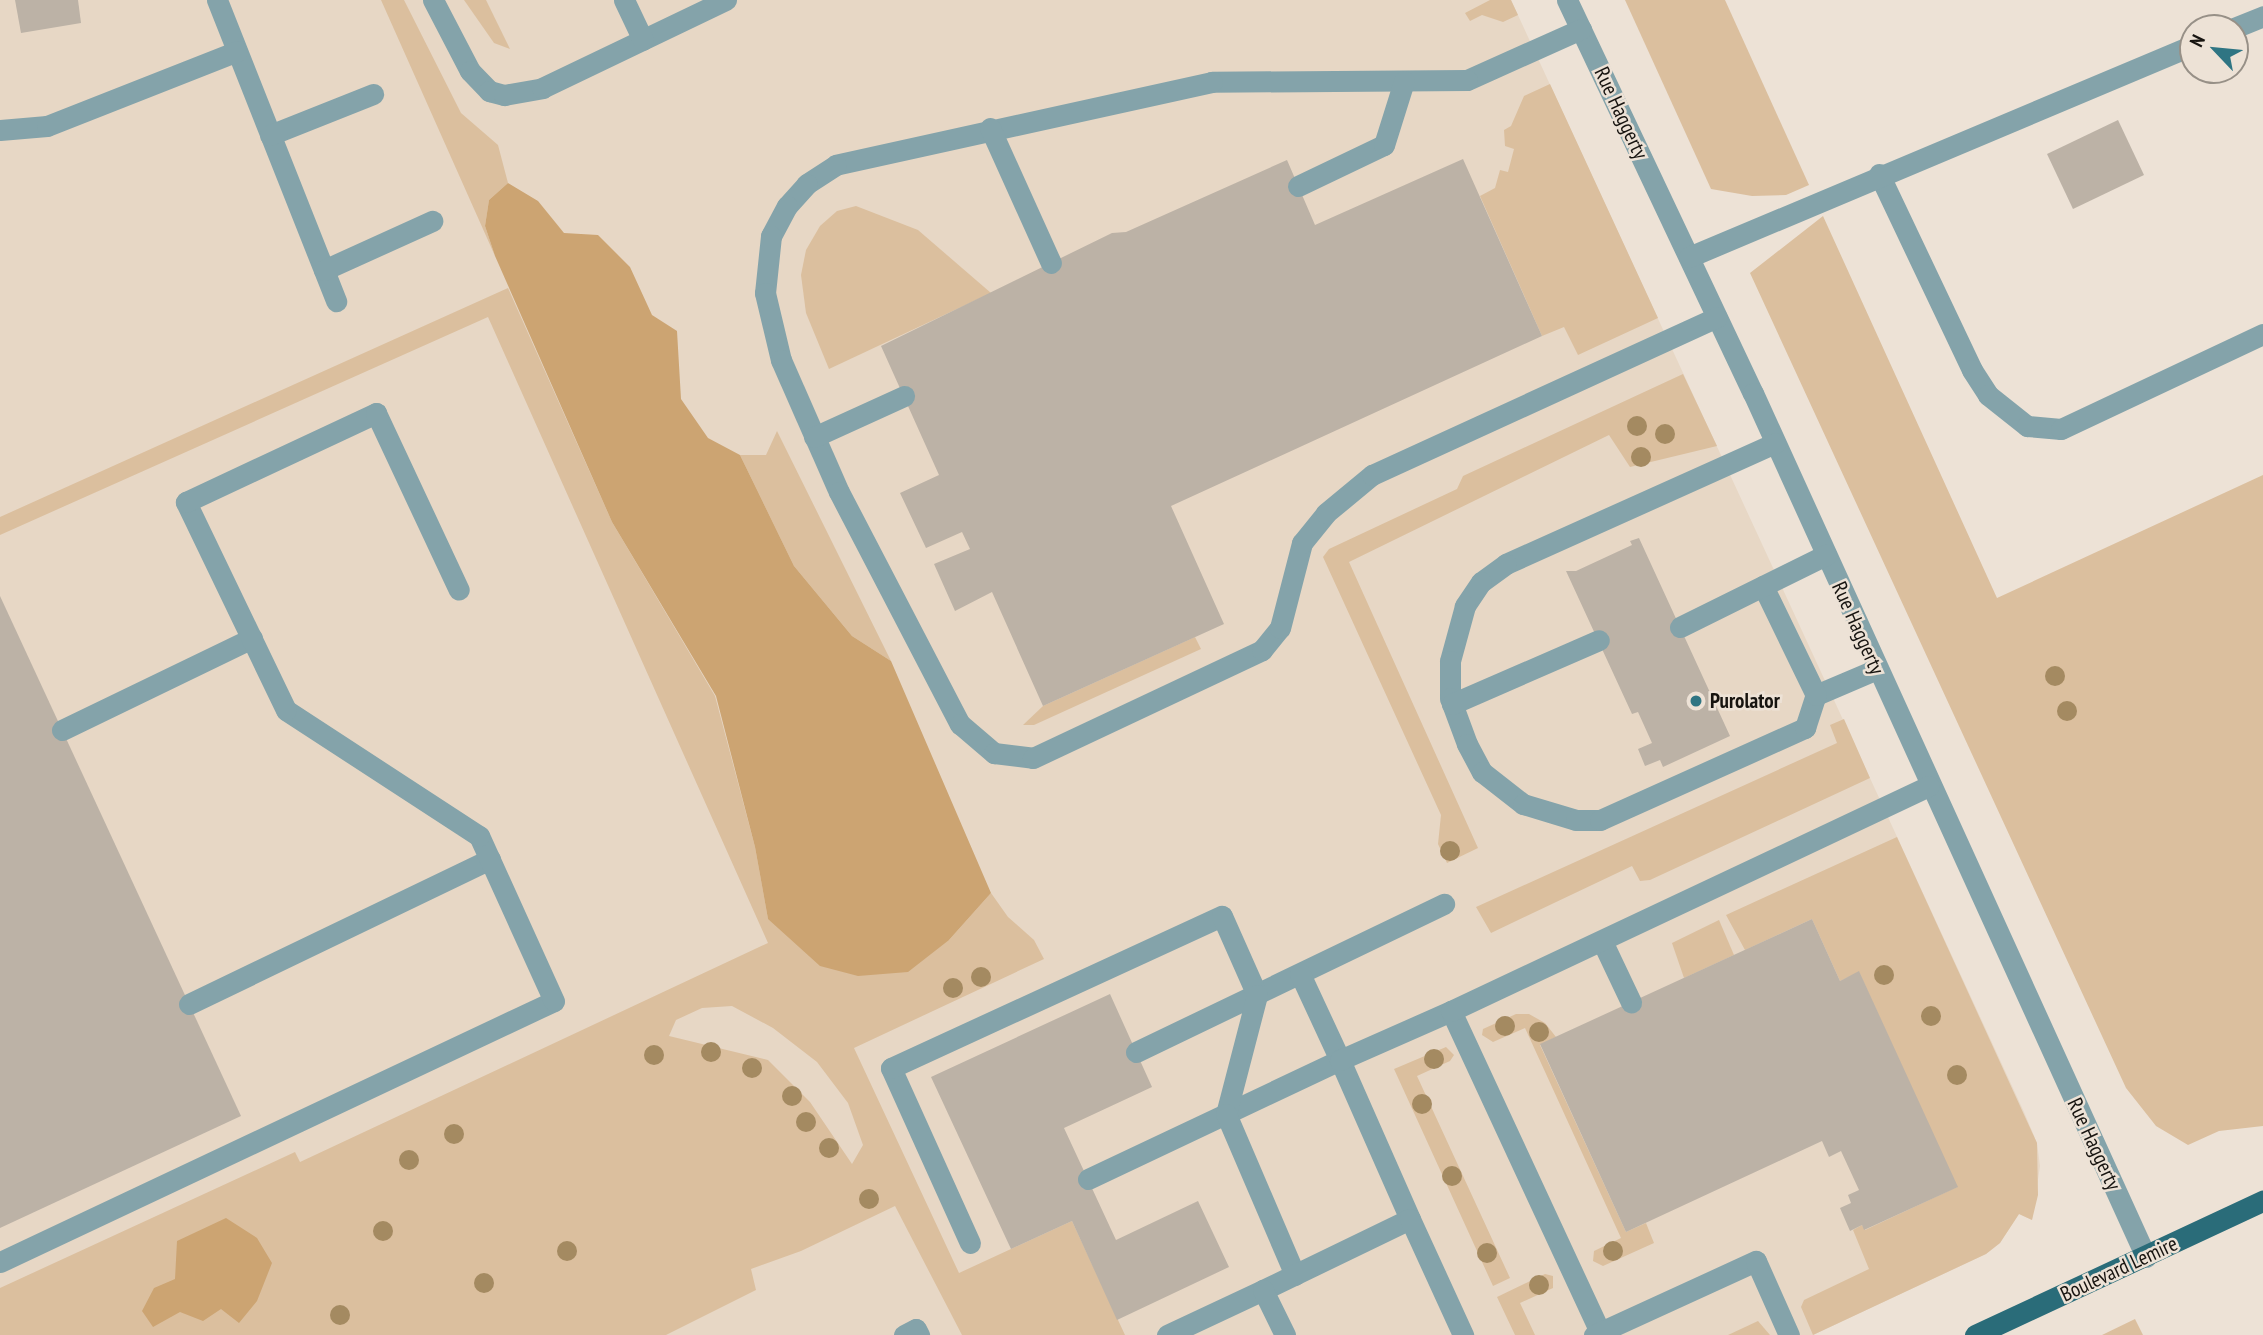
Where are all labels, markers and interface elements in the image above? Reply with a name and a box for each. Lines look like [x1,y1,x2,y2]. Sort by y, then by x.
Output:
north arrow [2179,14,2249,84]
text: N [2184,31,2210,51]
street label: Rue Haggerty [1589,63,1653,163]
street label: Rue Haggerty [1826,578,1890,678]
place label: Purolator [1710,688,1780,714]
marker: Purolator [1688,693,1704,709]
street label: Rue Haggerty [2062,1094,2126,1194]
street label: Boulevard Lemire [2056,1231,2182,1307]

